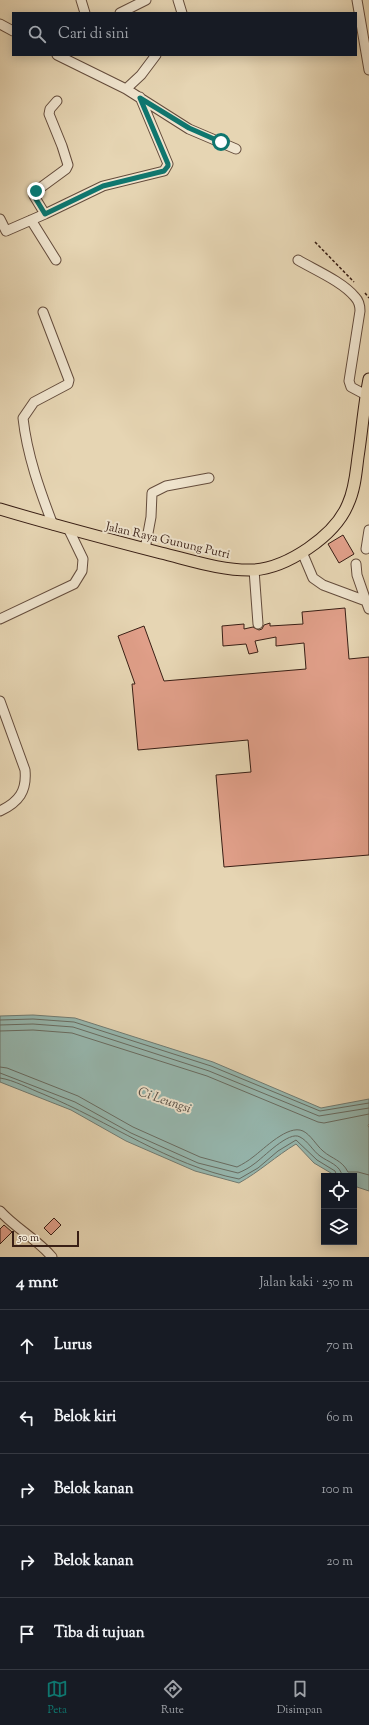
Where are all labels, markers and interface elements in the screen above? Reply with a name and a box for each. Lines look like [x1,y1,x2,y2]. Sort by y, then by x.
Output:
search box [12,12,357,56]
icon: search [26,23,48,45]
text: Cari di sini [58,24,129,45]
route start [212,133,230,151]
route end [27,182,45,200]
street label: Jalan Raya Gunung Putri [103,518,232,564]
water label: Ci Leungsi [135,1083,193,1118]
map controls [321,1173,357,1245]
button: locate [321,1173,357,1209]
button: layers [321,1209,357,1245]
scale bar [12,1229,79,1248]
text: 50 m [18,1230,39,1246]
text: 4 mnt [16,1271,58,1295]
text: Jalan kaki · 250 m [260,1274,353,1292]
icon: ahead [16,1335,38,1357]
text: Lurus [54,1335,92,1356]
text: 70 m [326,1337,353,1355]
icon: left [16,1407,38,1429]
text: Belok kiri [54,1407,116,1428]
text: 60 m [326,1409,353,1427]
icon: right [16,1479,38,1501]
text: Belok kanan [54,1479,134,1500]
text: 100 m [321,1481,353,1499]
icon: right [16,1551,38,1573]
text: Belok kanan [54,1551,134,1572]
text: 20 m [327,1553,353,1571]
icon: arrive [16,1623,38,1645]
text: Tiba di tujuan [54,1623,145,1644]
tab: Peta [46,1678,68,1718]
tab: Rute [161,1678,184,1718]
tab: Disimpan [277,1678,323,1718]

